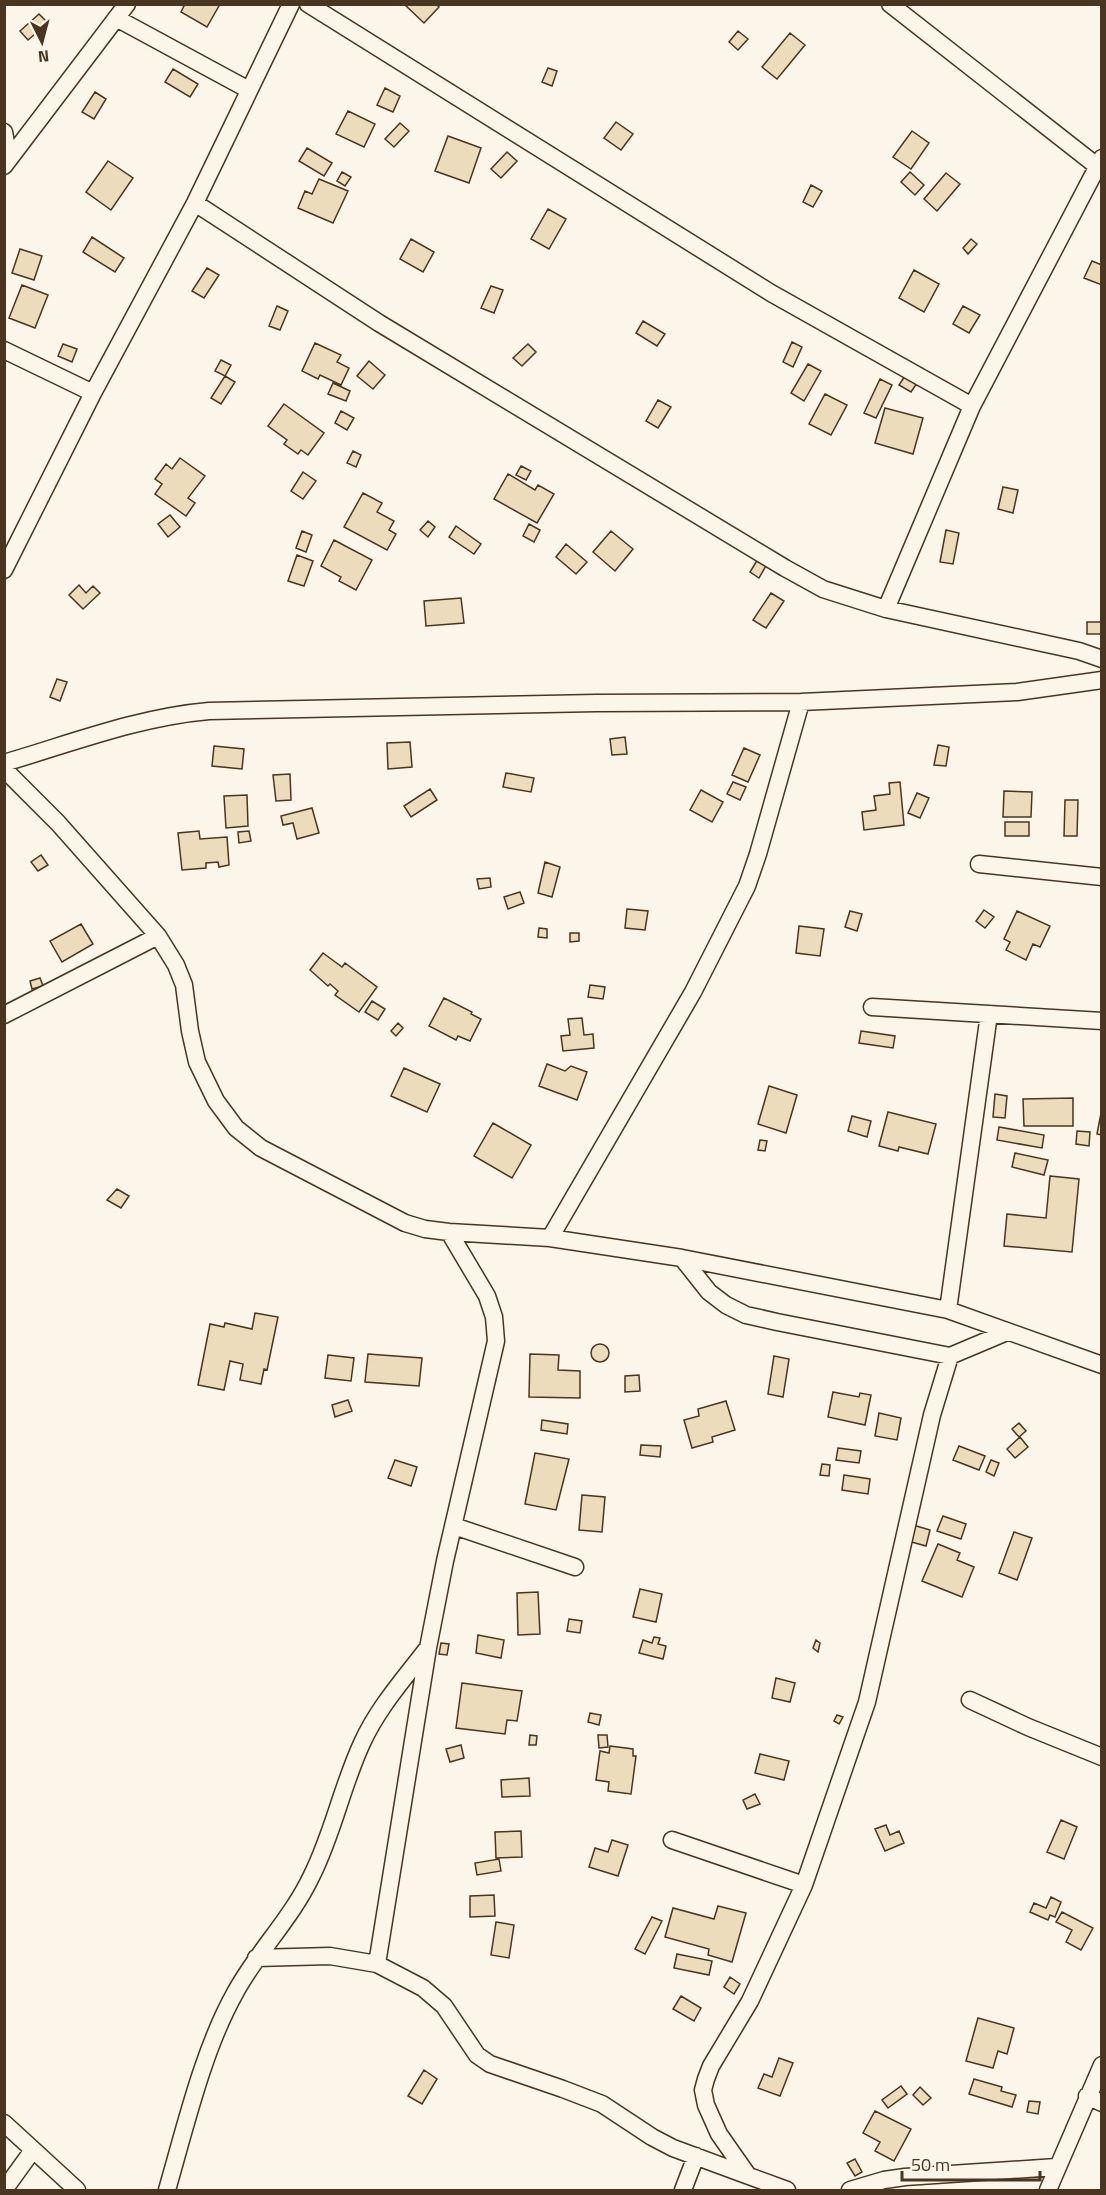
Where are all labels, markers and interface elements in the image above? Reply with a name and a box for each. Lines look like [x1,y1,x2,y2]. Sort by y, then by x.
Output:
north arrow [12,12,72,72]
text: N [37,44,50,69]
scale bar [902,2144,1040,2182]
text: 50 m [911,2151,950,2178]

